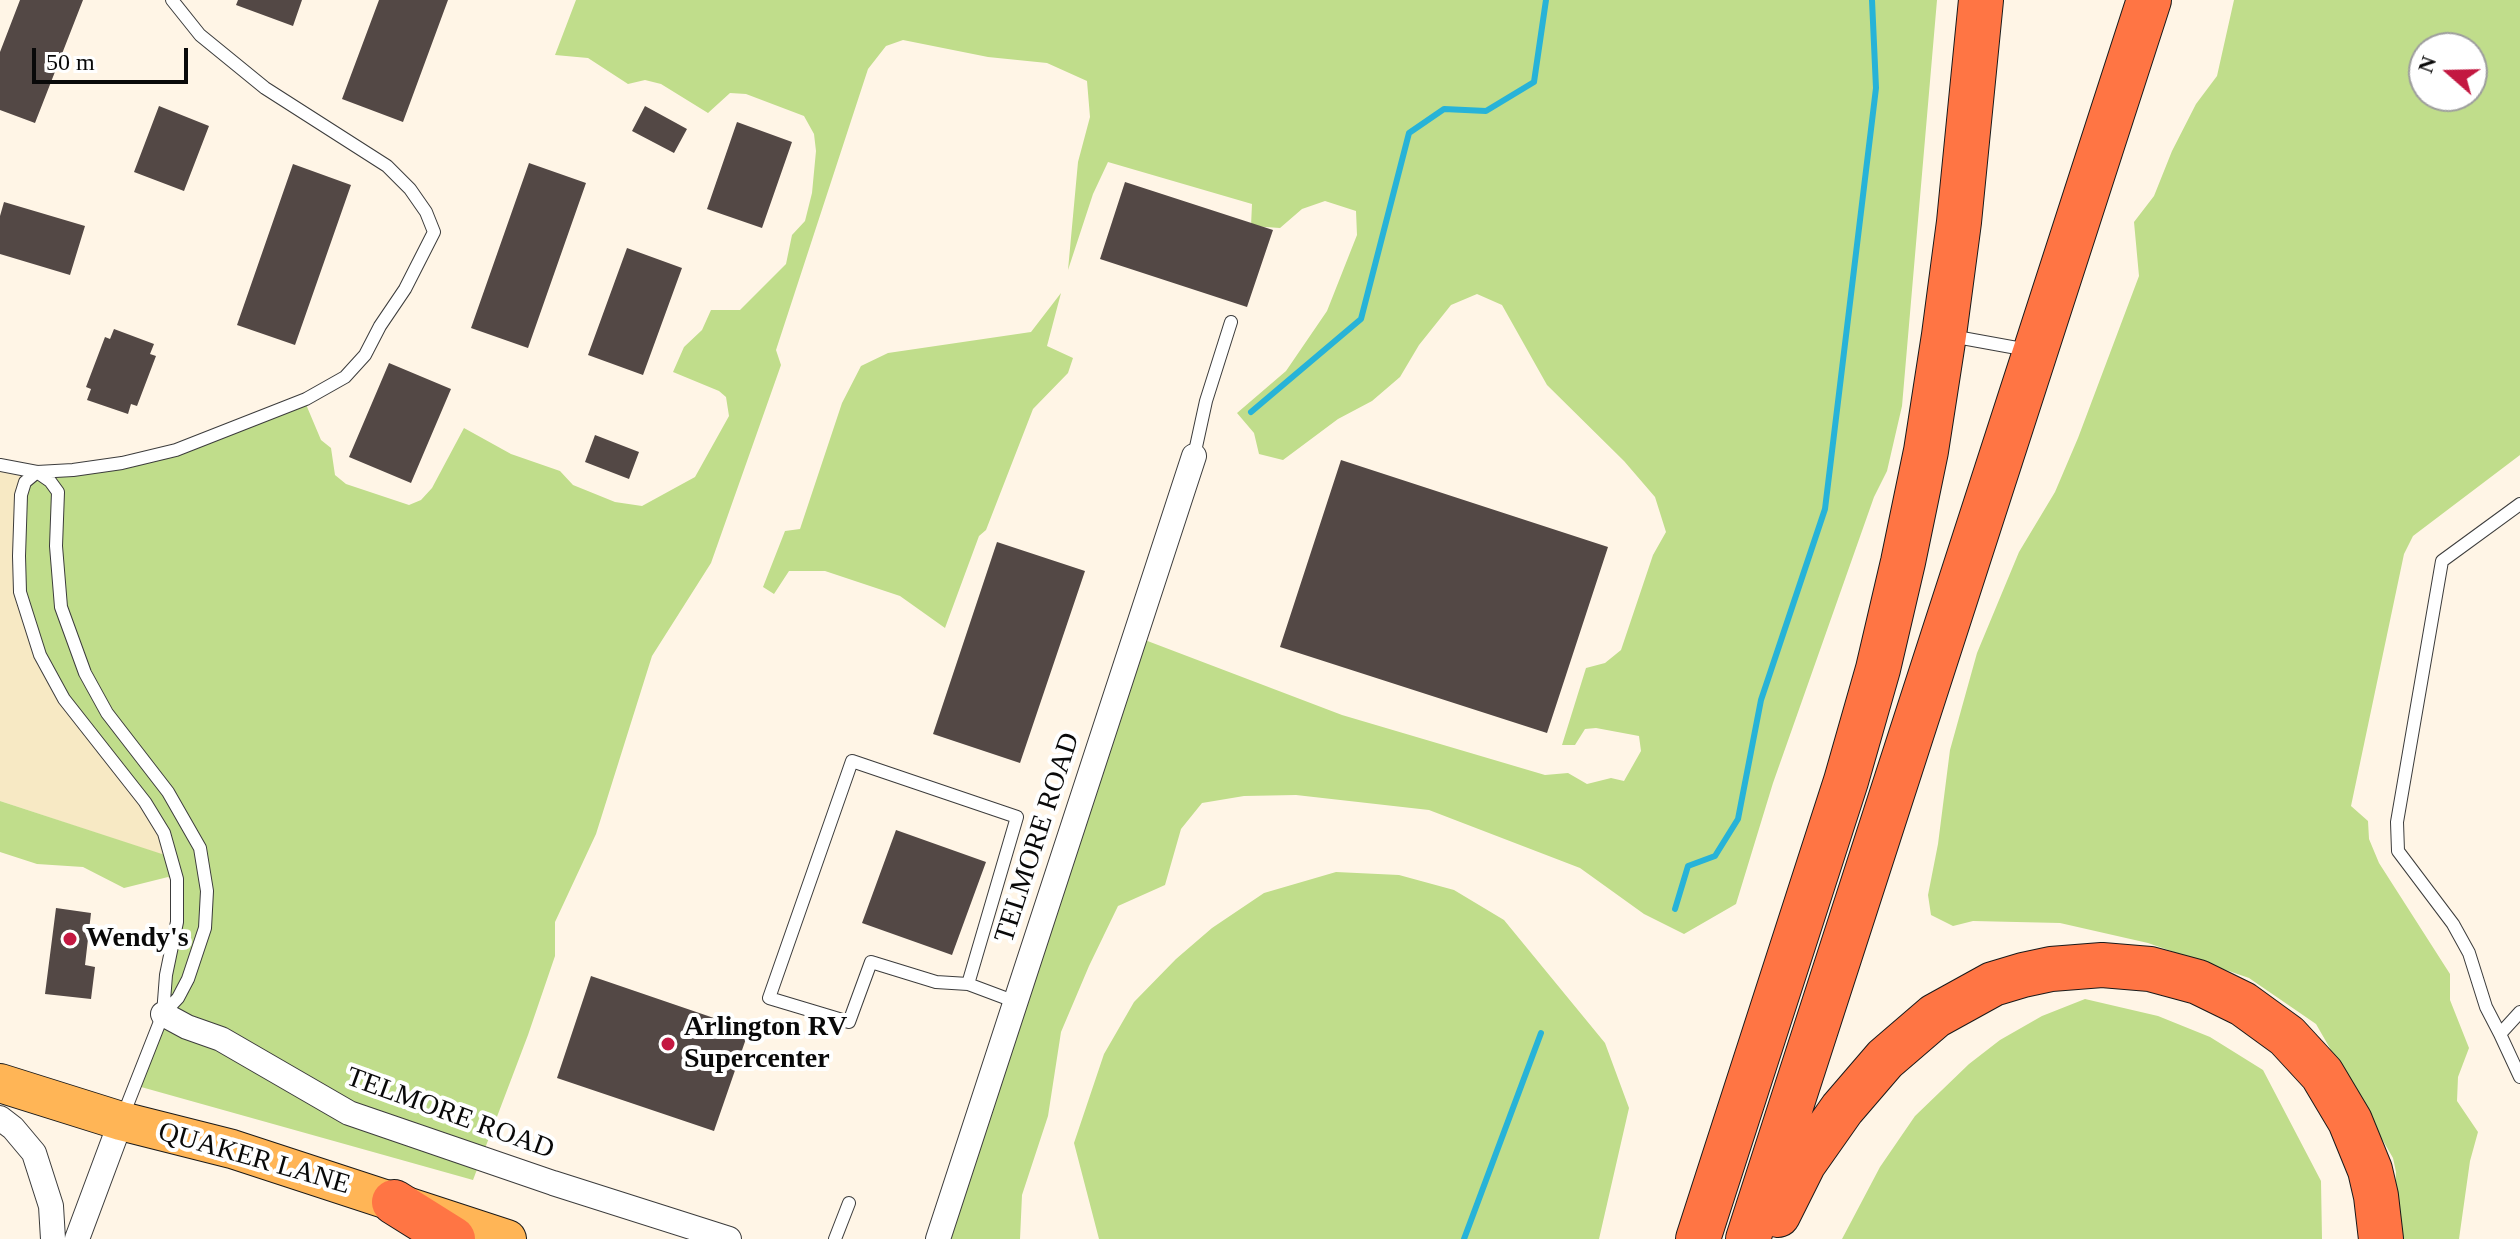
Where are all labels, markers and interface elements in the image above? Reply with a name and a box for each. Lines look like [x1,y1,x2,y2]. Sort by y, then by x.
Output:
scale bar [36,32,192,82]
north arrow [2408,32,2488,112]
text: 50 m [46,49,95,75]
text: N [2412,53,2441,76]
street label: TELMORE ROAD [988,729,1088,947]
place label: Wendy's [86,922,189,956]
marker: Wendy's [61,930,79,948]
place label: Arlington RV Supercenter [684,1011,847,1077]
marker: Arlington RV Supercenter [659,1035,677,1053]
street label: TELMORE ROAD [342,1061,558,1167]
street label: QUAKER LANE [154,1116,354,1202]

